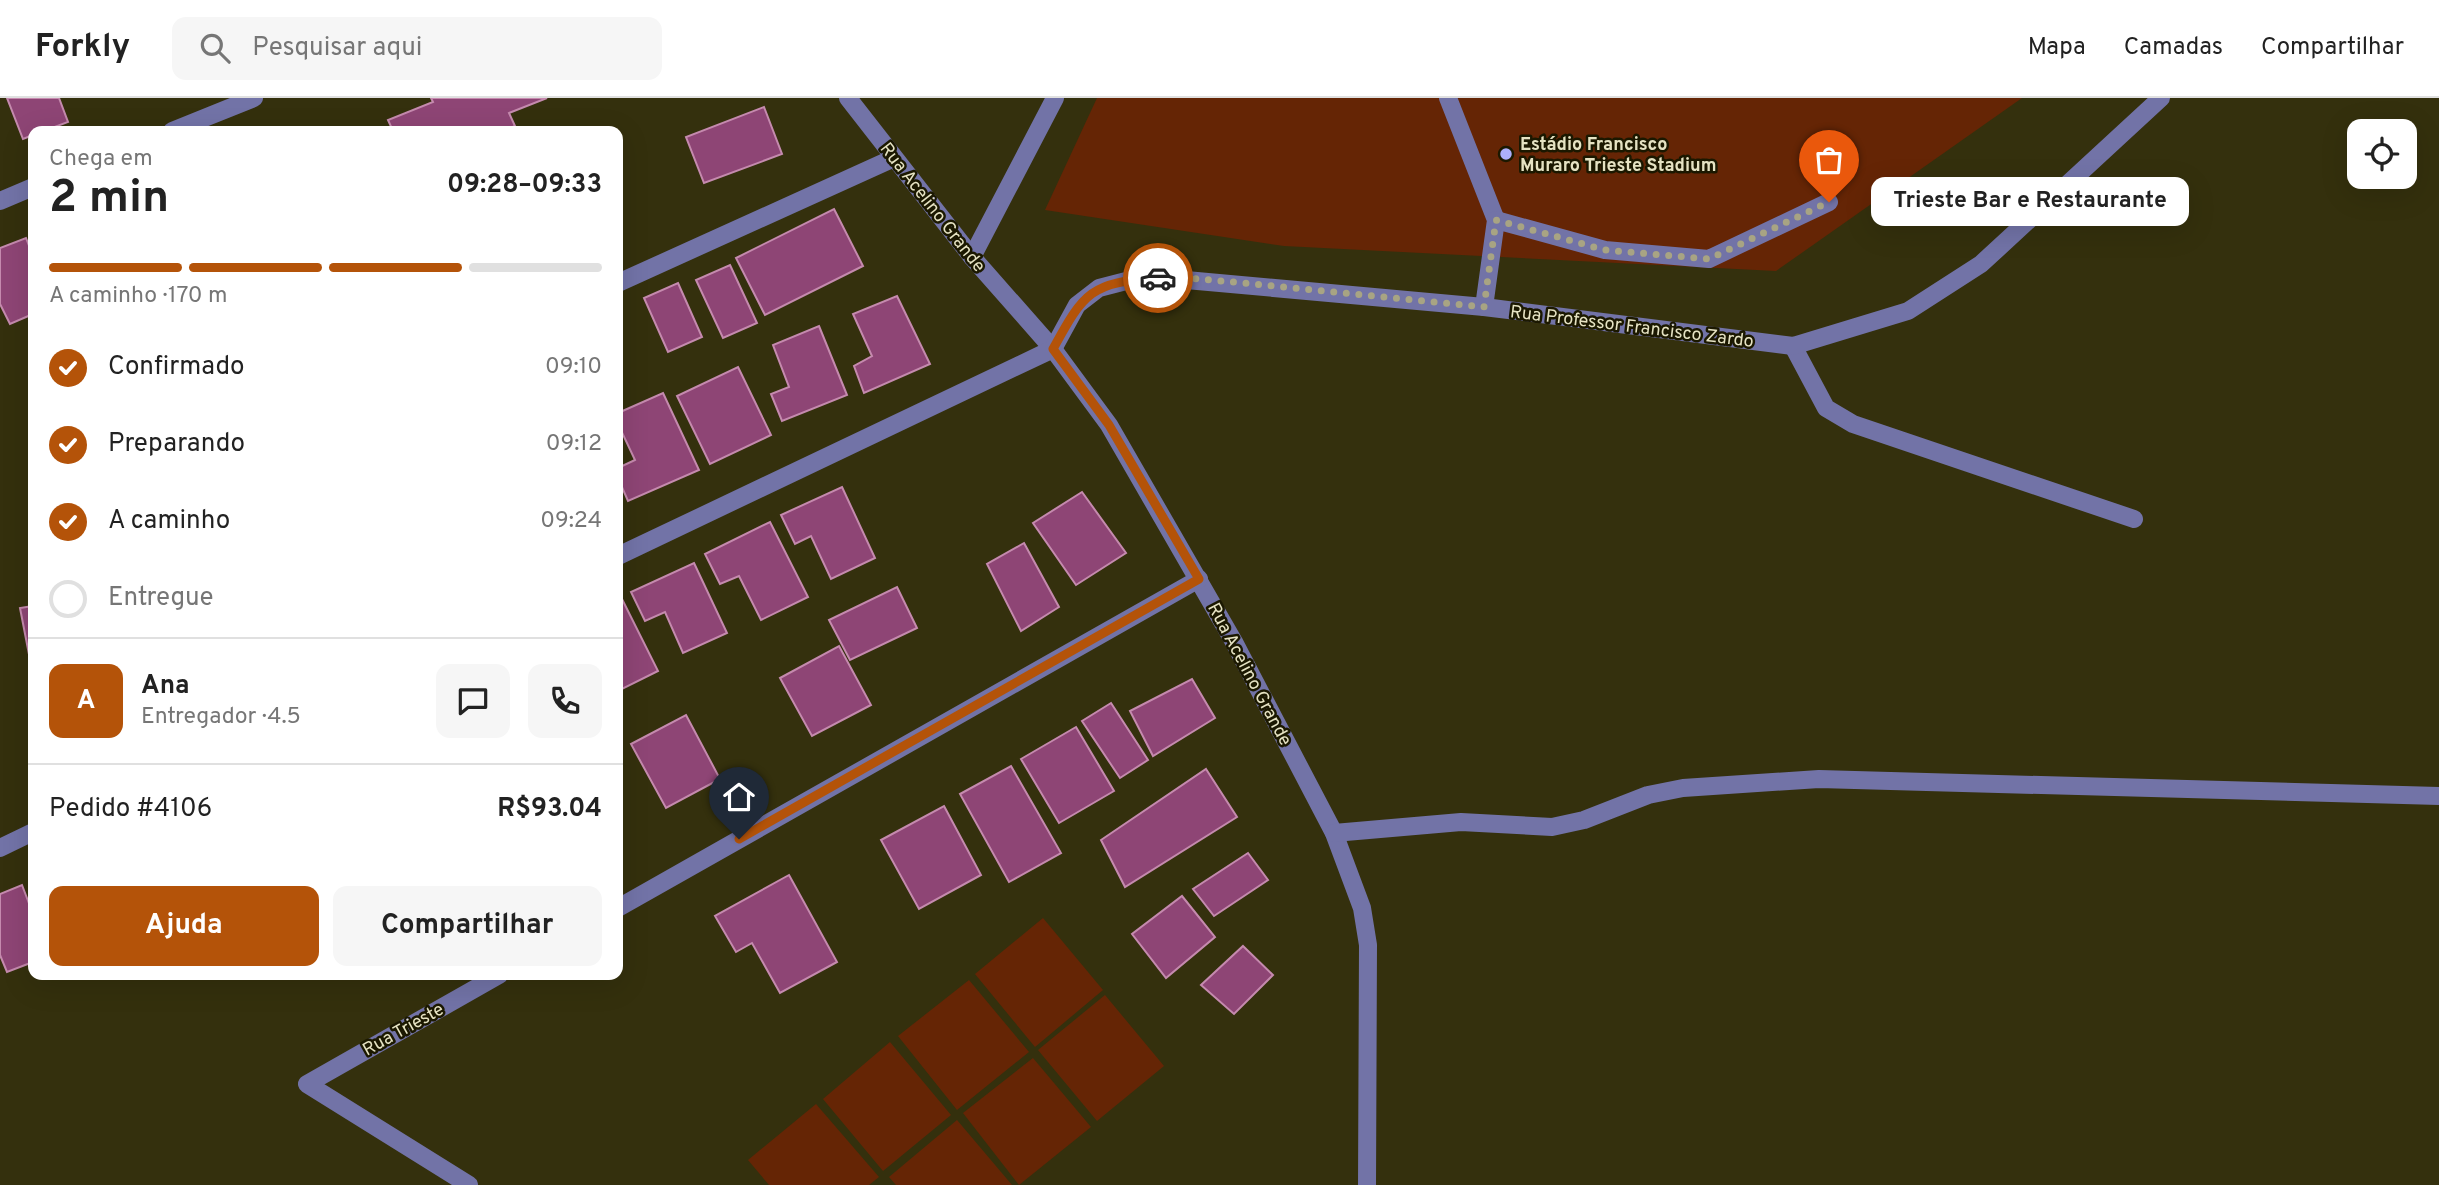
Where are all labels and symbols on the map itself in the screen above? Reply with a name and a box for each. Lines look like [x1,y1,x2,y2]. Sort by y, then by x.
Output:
pin [1799,130,1859,202]
place label: Estádio Francisco Muraro Trieste Stadium [1520,134,1716,178]
street label: Rua Acelino Grande [874,138,990,278]
marker: Estádio Francisco Muraro Trieste Stadium [1498,146,1514,162]
callout: Trieste Bar e Restaurante [1871,178,2190,226]
courier [1123,243,1193,313]
street label: Rua Professor Francisco Zardo [1509,301,1755,354]
street label: Rua Acelino Grande [1201,599,1296,750]
pin [709,767,769,839]
street label: Rua Trieste [359,999,448,1062]

